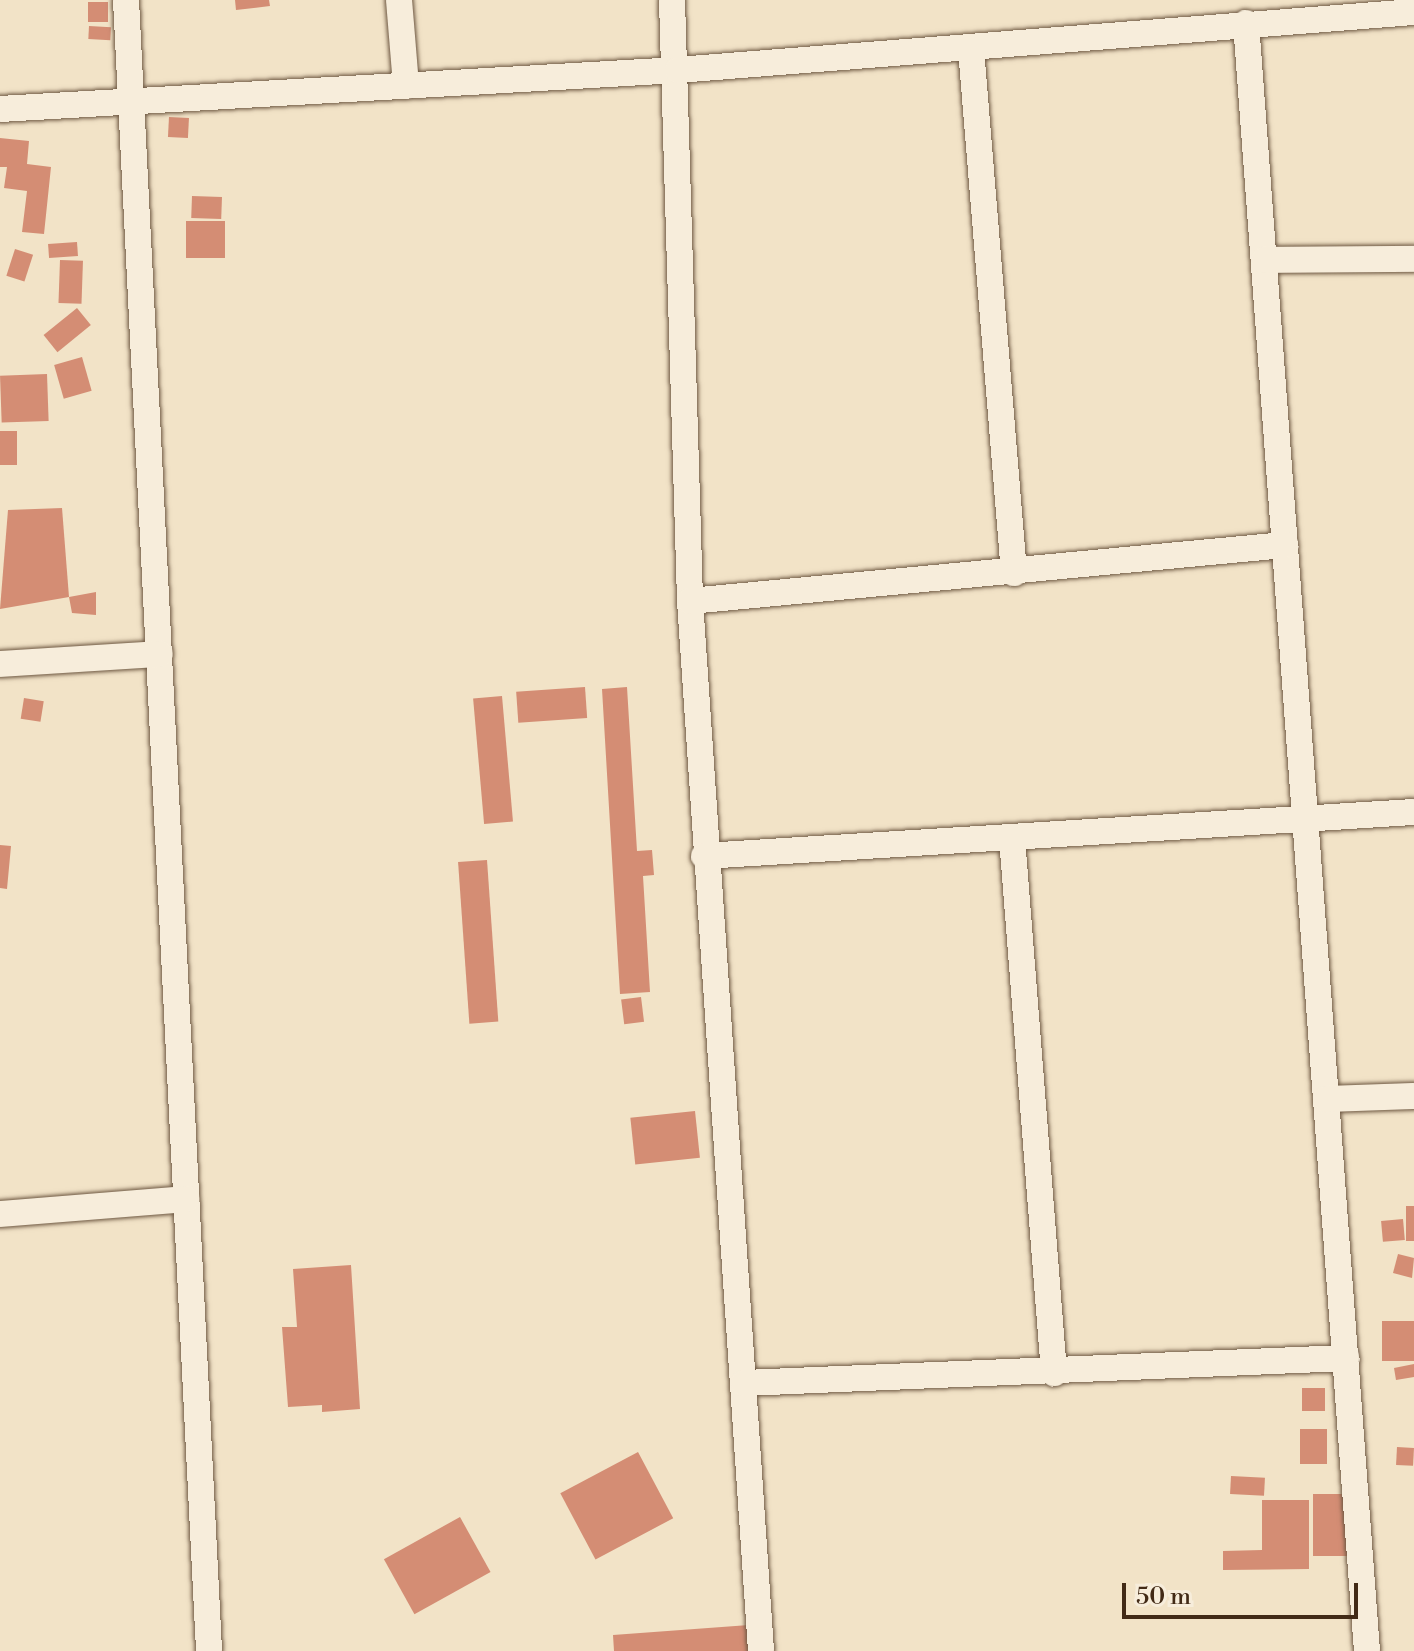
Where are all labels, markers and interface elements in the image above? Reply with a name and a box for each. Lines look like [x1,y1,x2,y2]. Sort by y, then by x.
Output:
scale bar [1126,1567,1362,1617]
text: 50 m [1136,1582,1191,1612]

